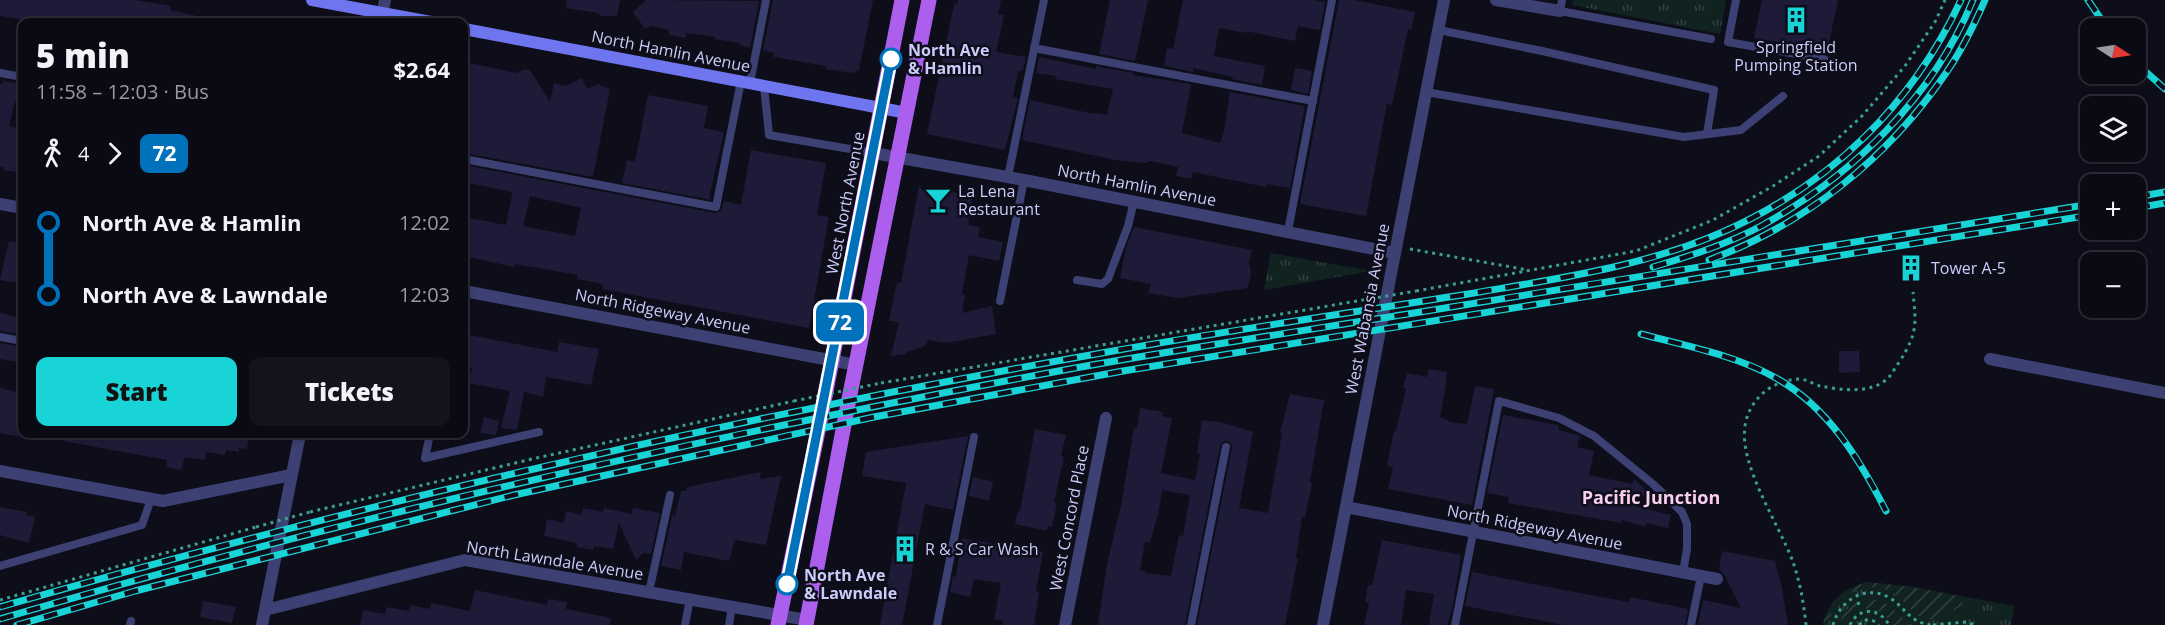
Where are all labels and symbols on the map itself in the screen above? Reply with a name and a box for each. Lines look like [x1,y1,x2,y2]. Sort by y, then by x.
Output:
building icon: Springfield Pumping Station [1781,5,1811,35]
north arrow [2080,18,2146,84]
street label: North Hamlin Avenue [590,25,752,77]
place label: Springfield Pumping Station [1734,36,1858,76]
place label: North Ave & Hamlin [908,39,989,79]
marker: North Ave & Hamlin [880,48,902,70]
street label: West North Avenue [820,130,870,276]
street label: North Hamlin Avenue [1056,159,1218,211]
place label: La Lena Restaurant [958,180,1040,220]
bar icon: La Lena Restaurant [923,185,953,215]
street label: West Wabansia Avenue [1340,222,1394,396]
building icon: Tower A-5 [1896,253,1926,283]
place label: Tower A-5 [1931,257,2006,279]
street label: North Ridgeway Avenue [573,283,753,339]
line badge: 72 [813,302,867,342]
street label: West Concord Place [1044,443,1094,593]
district label: Pacific Junction [1582,485,1720,509]
street label: North Ridgeway Avenue [1445,499,1625,555]
building icon: R & S Car Wash [890,534,920,564]
street label: North Lawndale Avenue [465,535,645,585]
place label: R & S Car Wash [925,538,1039,560]
place label: North Ave & Lawndale [804,564,897,604]
marker: North Ave & Lawndale [776,573,798,595]

